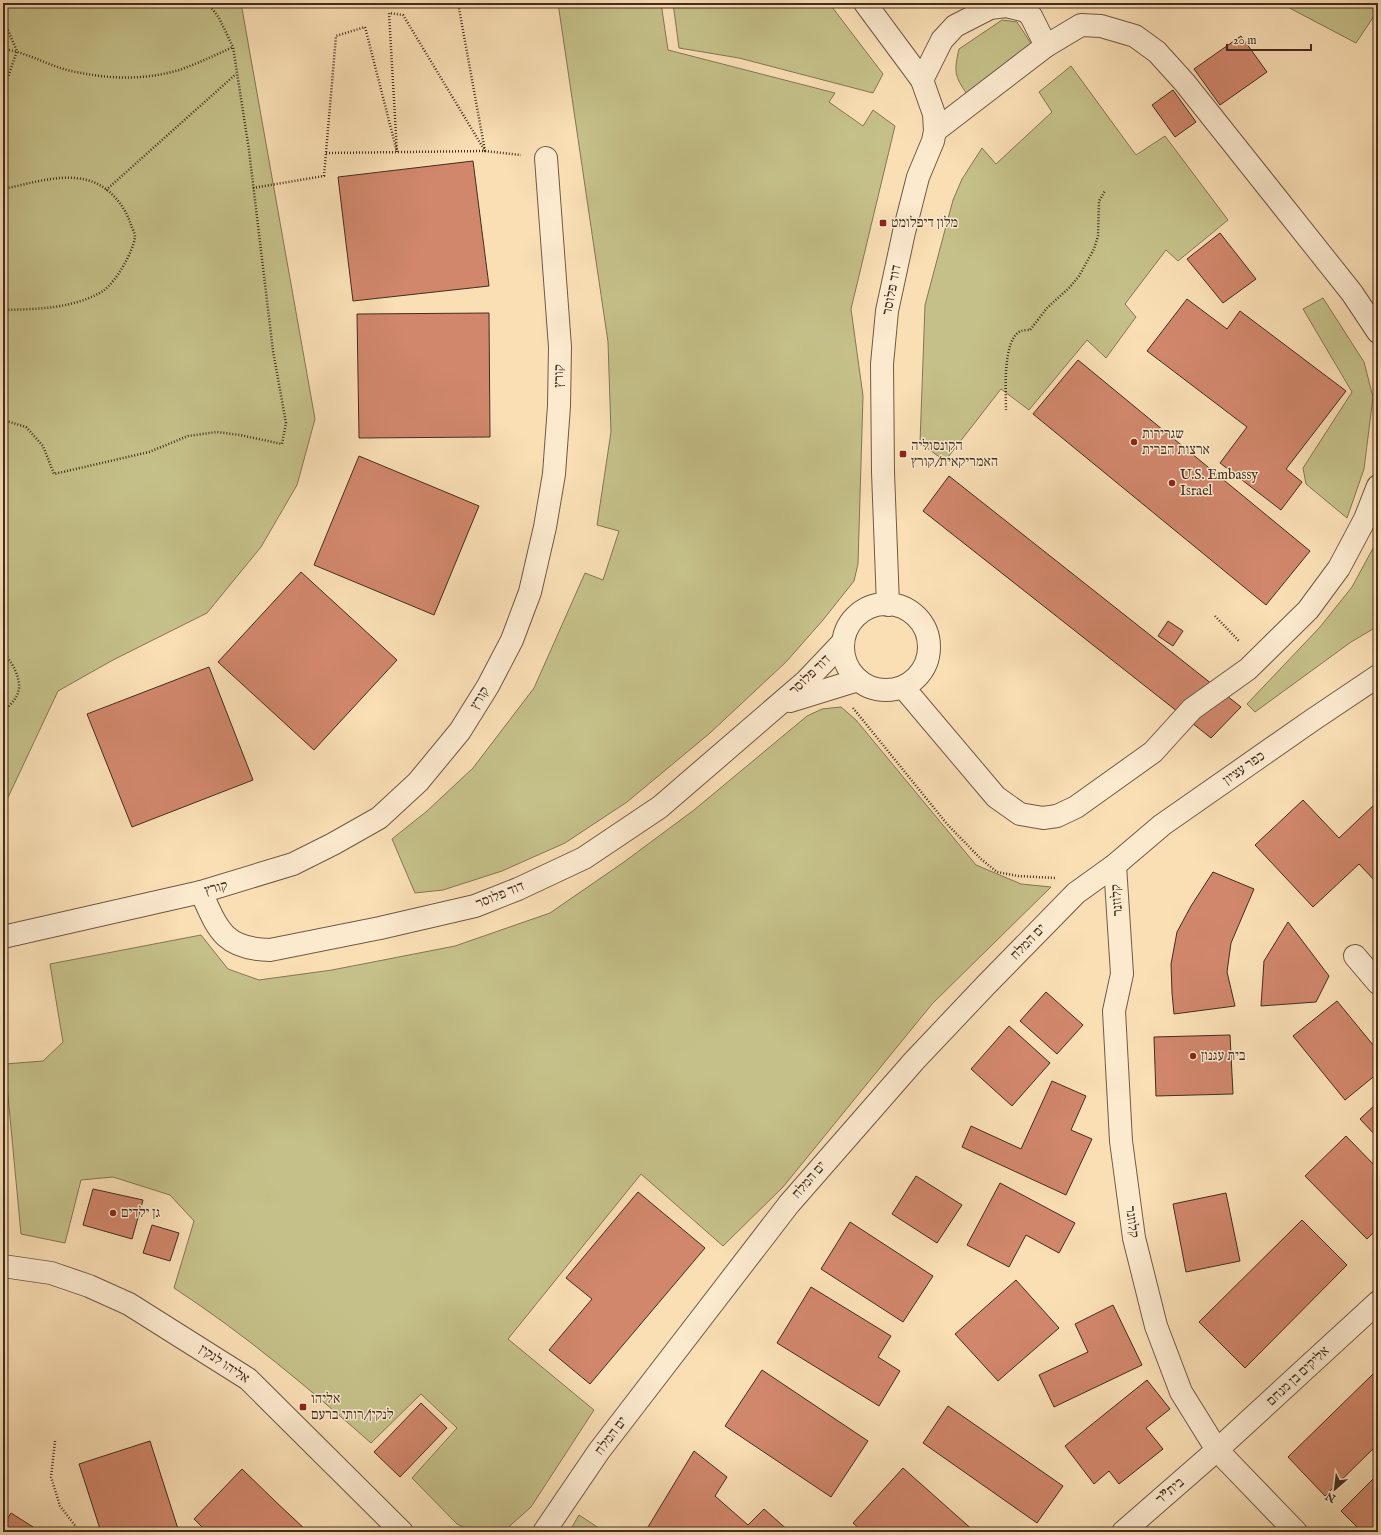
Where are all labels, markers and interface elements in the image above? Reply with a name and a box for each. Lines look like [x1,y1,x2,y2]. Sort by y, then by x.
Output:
scale bar [1227,26,1311,52]
text: 20 m [1233,33,1256,48]
place label: מלון דיפלומט [891,214,958,232]
marker: מלון דיפלומט [878,218,888,228]
street label: דוד פלוסר [878,263,906,317]
street label: קורץ [550,364,568,388]
place label: שגרירות ארצות הברית [1142,425,1210,459]
place label: הקונסוליה האמריקאית/קורץ [911,437,998,471]
marker: שגרירות ארצות הברית [1129,437,1139,447]
marker: הקונסוליה האמריקאית/קורץ [898,449,908,459]
place label: U.S. Embassy Israel [1180,466,1258,500]
marker: U.S. Embassy Israel [1167,478,1177,488]
street label: דוד פלוסר [785,651,835,699]
street label: קורץ [466,683,494,713]
street label: כפר עציון [1219,747,1269,789]
street label: קורץ [202,876,230,900]
street label: דוד פלוסר [473,877,527,913]
street label: קלוזנר [1107,883,1127,917]
street label: ים המלח [1006,920,1050,964]
place label: בית עגנון [1201,1047,1246,1065]
marker: בית עגנון [1188,1051,1198,1061]
street label: ים המלח [788,1157,830,1202]
place label: גן ילדים [121,1204,161,1222]
street label: קלוזנר [1121,1205,1143,1239]
marker: גן ילדים [108,1208,118,1218]
street label: אליהו לנקין [195,1340,253,1388]
street label: אליקים בן מנחם [1263,1342,1333,1410]
place label: אליהו לנקין/רותי ברעם [311,1390,394,1424]
marker: אליהו לנקין/רותי ברעם [298,1402,308,1412]
street label: ים המלח [591,1413,631,1459]
north arrow [1315,1469,1355,1509]
street label: בית"ר [1152,1474,1188,1508]
text: N [1323,1488,1339,1506]

